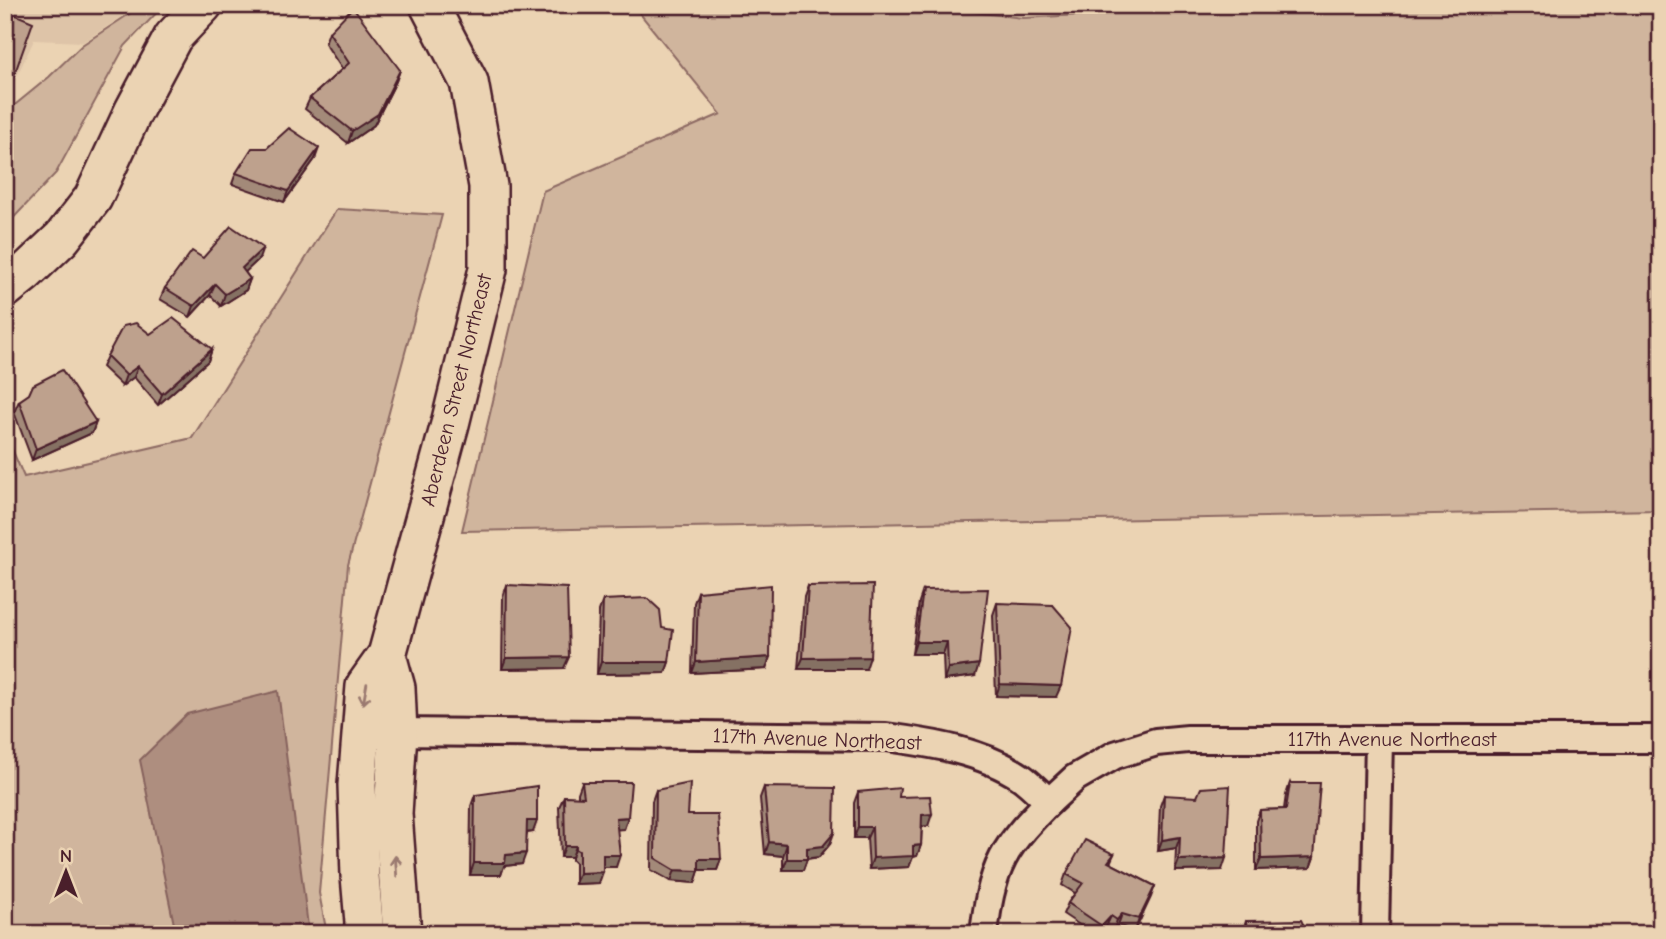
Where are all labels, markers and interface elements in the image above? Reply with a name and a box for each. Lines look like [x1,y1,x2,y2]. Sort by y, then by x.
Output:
street label: Aberdeen Street Northeast [415,270,497,509]
one-way arrow [358,682,371,705]
street label: 117th Avenue Northeast [712,723,923,755]
street label: 117th Avenue Northeast [1288,727,1497,751]
north arrow [32,838,102,908]
text: N [60,845,72,867]
one-way arrow [389,855,402,878]

